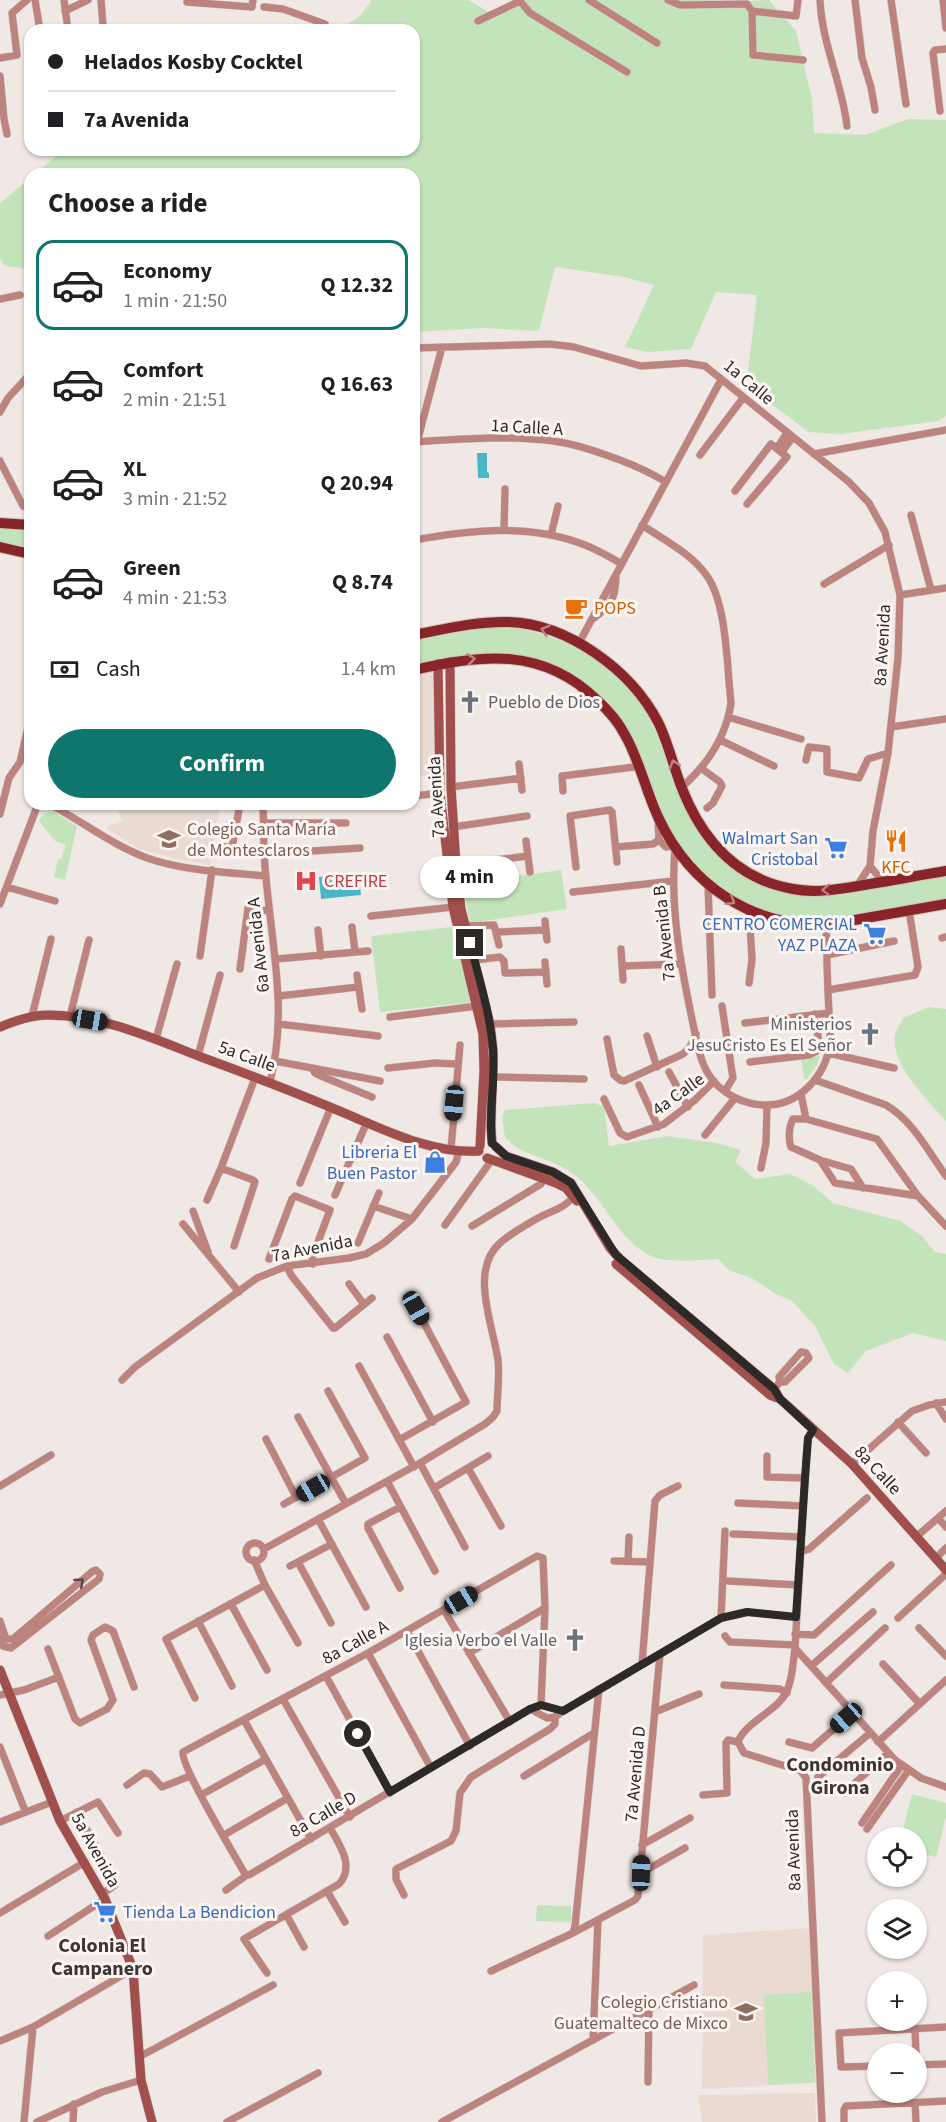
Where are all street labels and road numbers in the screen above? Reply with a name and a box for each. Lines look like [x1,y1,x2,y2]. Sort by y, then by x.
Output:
street label: 1a Calle [718,354,779,411]
street label: 1a Calle A [490,413,564,442]
street label: 8a Avenida [868,603,897,687]
street label: 7a Avenida [422,755,451,839]
street label: 7a Avenida B [647,884,682,982]
street label: 6a Avenida A [241,896,276,994]
street label: 5a Calle [215,1035,279,1078]
street label: 4a Calle [647,1067,710,1122]
street label: 7a Avenida [270,1228,355,1269]
street label: 8a Calle [848,1440,907,1501]
street label: 8a Calle A [317,1614,393,1671]
street label: 7a Avenida D [619,1725,652,1823]
street label: 8a Calle D [285,1785,361,1844]
street label: 5a Avenida [65,1808,126,1892]
street label: 8a Avenida [780,1809,807,1891]

